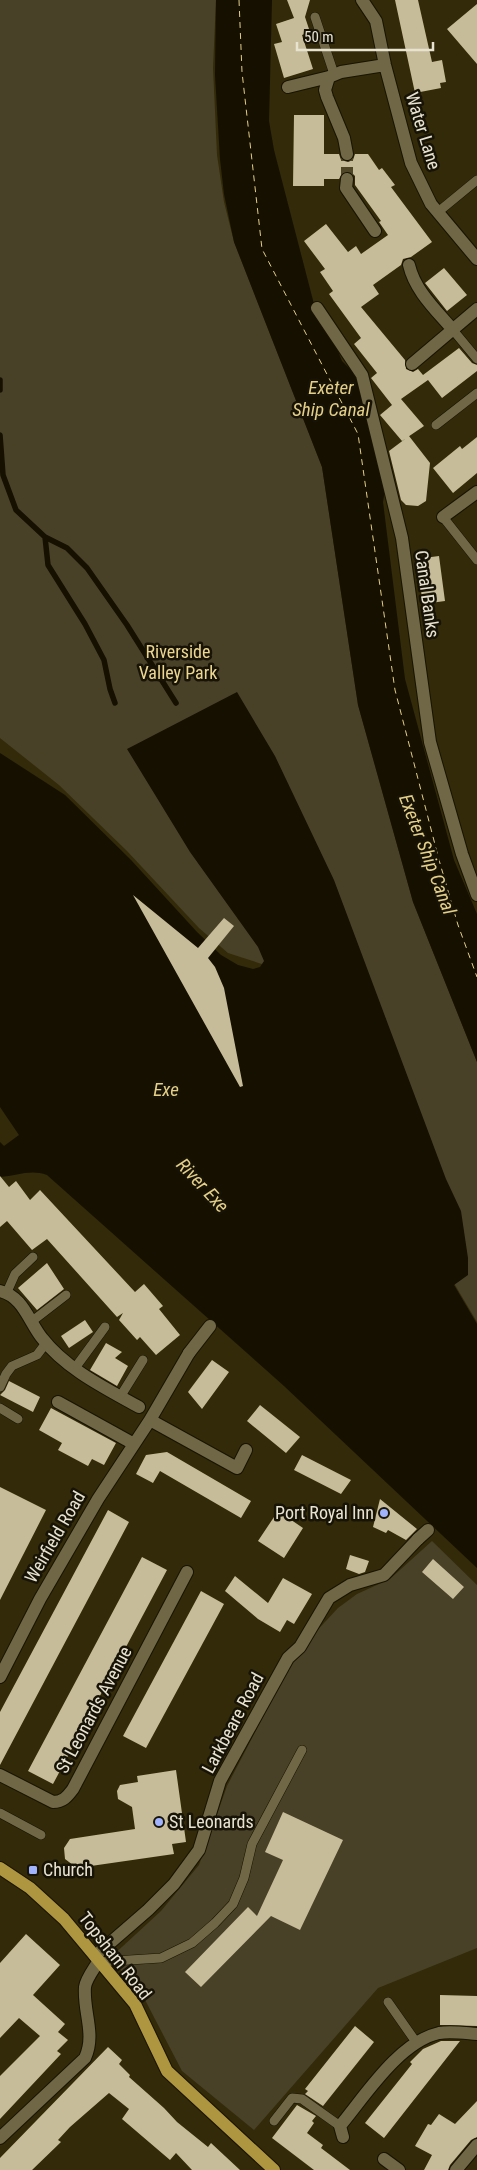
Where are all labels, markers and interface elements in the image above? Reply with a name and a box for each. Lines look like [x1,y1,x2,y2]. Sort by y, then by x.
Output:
scale bar [297,20,433,52]
text: 50 m [304,28,334,46]
street label: Water Lane [402,90,445,172]
water label: Exeter Ship Canal [292,376,370,421]
street label: Canal Banks [411,549,444,639]
park label: Riverside Valley Park [139,641,217,683]
water label: Exeter Ship Canal [394,791,461,918]
water label: Exe [153,1078,179,1101]
water label: River Exe [172,1153,234,1217]
street label: Weirfield Road [20,1487,89,1586]
place label: Port Royal Inn [275,1502,374,1523]
marker: Port Royal Inn [378,1507,390,1519]
street label: St Leonards Avenue [51,1643,136,1777]
street label: Larkbeare Road [197,1669,268,1777]
place label: St Leonards [169,1811,254,1832]
marker: St Leonards [153,1816,165,1828]
place label: Church [43,1859,93,1880]
marker: Church [27,1864,39,1876]
street label: Topsham Road [75,1908,156,2004]

